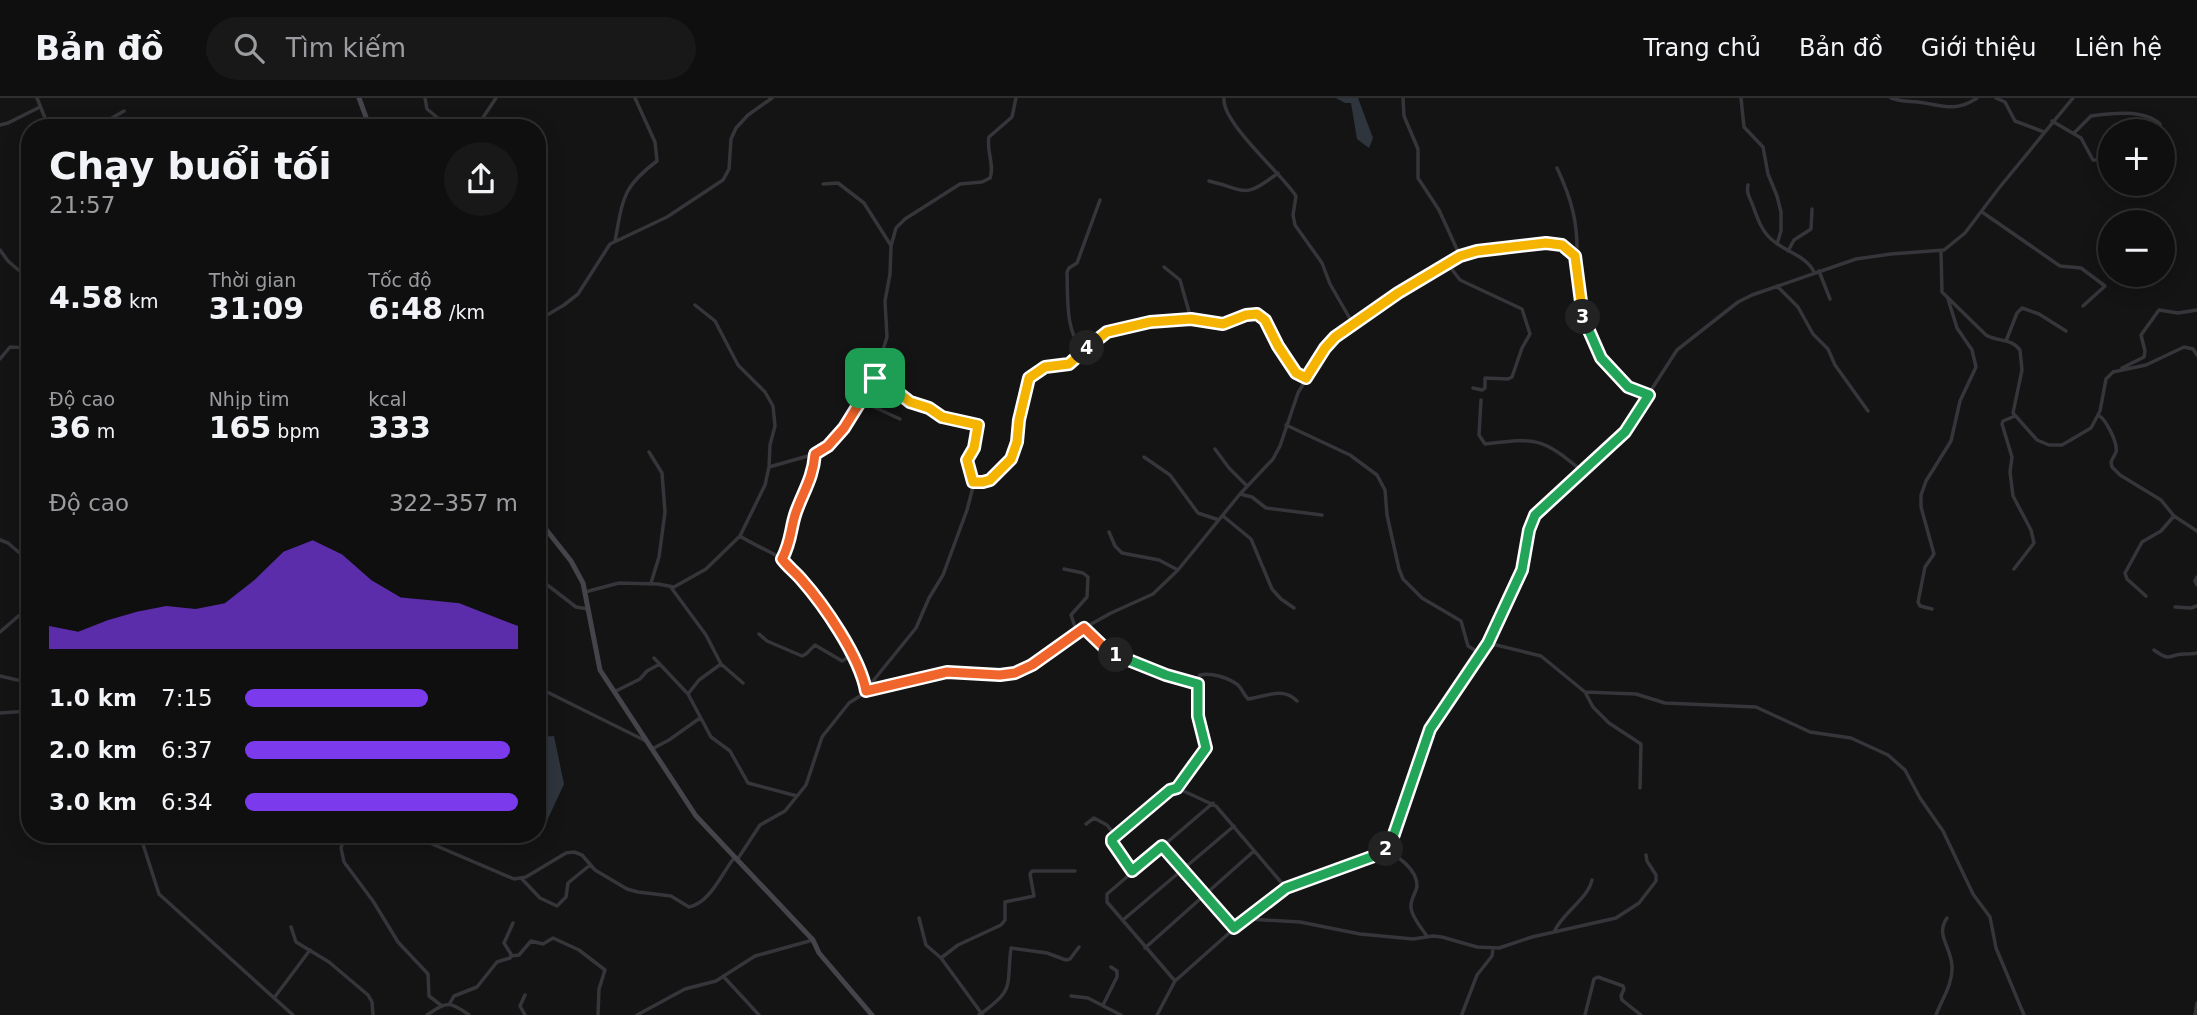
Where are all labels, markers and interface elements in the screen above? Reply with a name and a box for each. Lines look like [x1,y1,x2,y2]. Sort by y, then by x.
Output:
search box [206,17,696,80]
text: Bản đồ [35,29,164,68]
icon: search [230,29,268,67]
text: Tìm kiếm [286,33,406,63]
text: Trang chủ [1644,34,1761,62]
text: Bản đồ [1799,34,1883,62]
text: Giới thiệu [1921,34,2036,62]
text: Liên hệ [2074,34,2162,62]
map controls [2098,119,2175,287]
button: + [2098,119,2175,196]
button: share [444,142,518,216]
text: Chạy buổi tối [49,144,332,188]
text: 21:57 [49,192,115,218]
button: − [2098,210,2175,287]
text: Thời gian [209,269,296,291]
text: Tốc độ [368,269,432,291]
text: 4.58 [49,280,123,315]
text: km [123,290,159,312]
text: 31:09 [209,291,304,326]
text: 6:48 [368,291,443,326]
pin: 3 [1566,300,1600,334]
text: /km [443,301,485,323]
text: 3 [1576,305,1589,327]
pin: 4 [1070,330,1104,366]
text: 4 [1080,336,1093,358]
pin [845,348,905,408]
icon: arrive [856,359,894,397]
text: Độ cao [49,388,115,410]
text: Nhịp tim [209,388,290,410]
text: kcal [368,388,407,410]
text: 36 [49,410,91,445]
text: 165 [209,410,271,445]
text: 333 [368,410,431,445]
text: m [91,420,115,442]
text: bpm [271,420,320,442]
text: Độ cao [49,490,129,516]
text: 322–357 m [389,490,518,516]
pin: 1 [1098,638,1134,672]
text: 1 [1109,643,1122,665]
text: 1.0 km [49,685,137,711]
text: 7:15 [161,685,213,711]
text: 2.0 km [49,737,137,763]
text: 6:37 [161,737,213,763]
text: 3.0 km [49,789,137,815]
text: 6:34 [161,789,213,815]
pin: 2 [1368,832,1404,866]
text: 2 [1379,837,1392,859]

